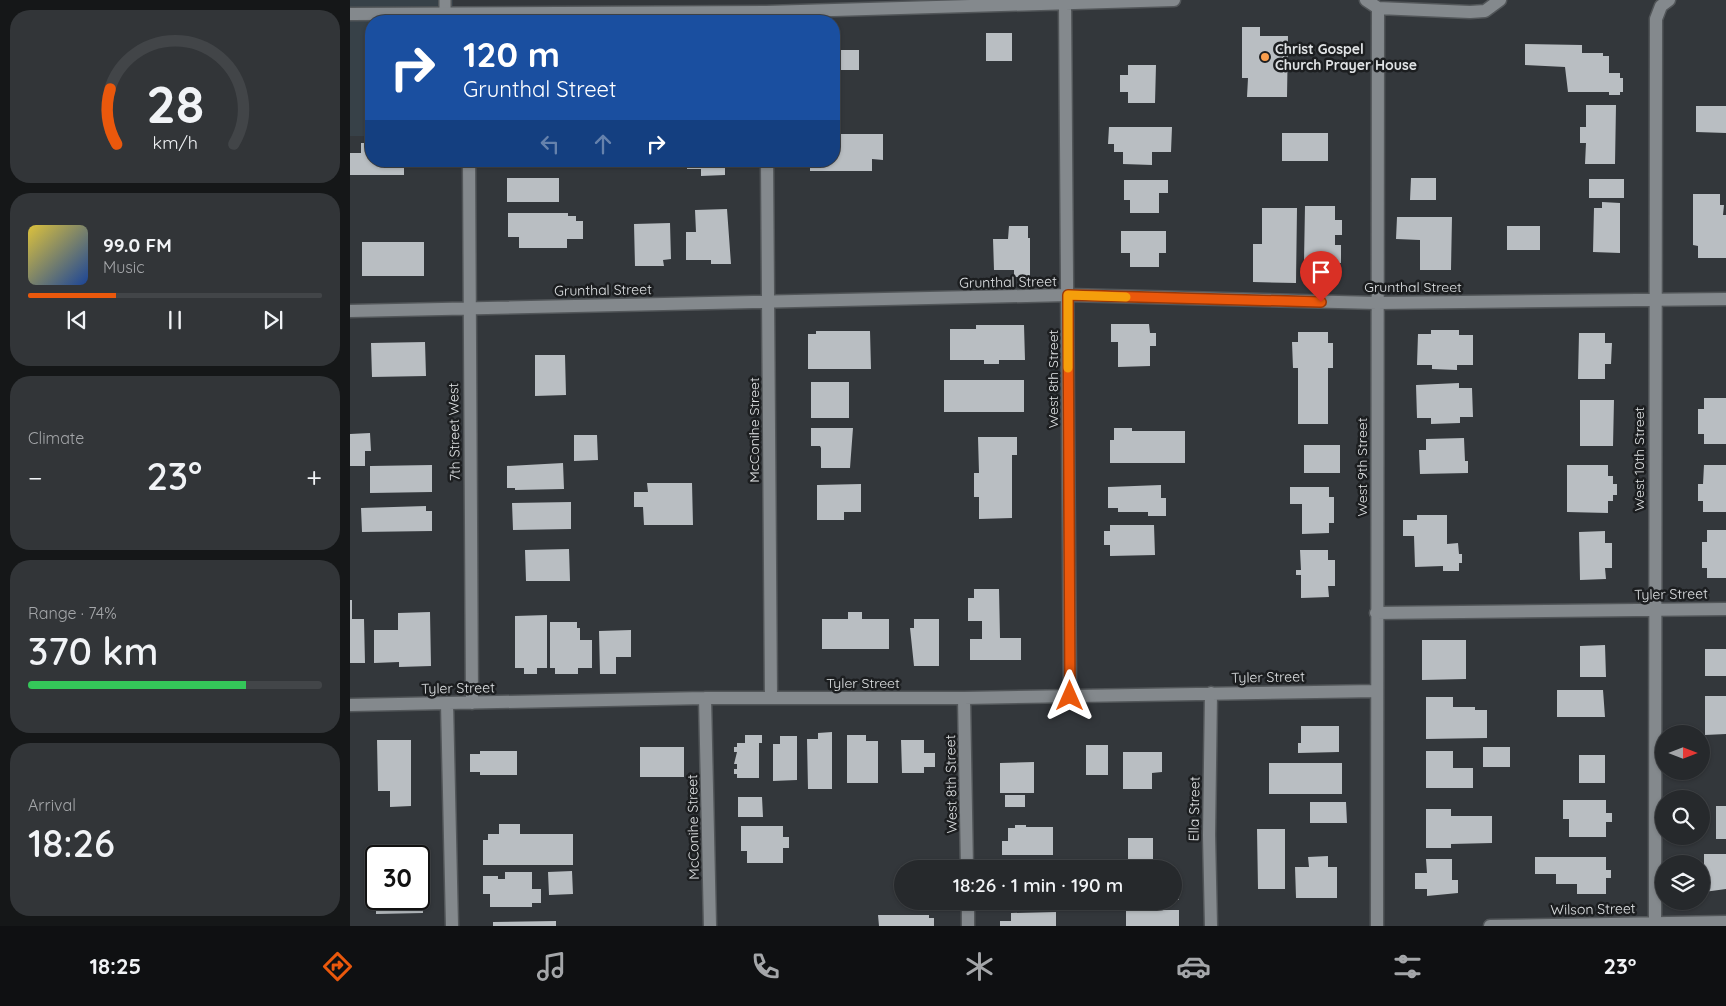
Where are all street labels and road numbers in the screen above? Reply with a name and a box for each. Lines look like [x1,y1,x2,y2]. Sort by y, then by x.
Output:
street label: Grunthal Street [959,272,1057,292]
street label: Grunthal Street [1364,278,1462,296]
street label: Grunthal Street [554,280,652,300]
street label: West 8th Street [1044,329,1062,428]
street label: McConihe Street [745,377,763,483]
street label: 7th Street West [444,382,464,481]
street label: West 10th Street [1630,406,1648,511]
street label: West 9th Street [1353,417,1371,516]
street label: Tyler Street [1634,584,1708,604]
street label: Tyler Street [1231,667,1305,687]
street label: Tyler Street [826,674,900,692]
street label: Tyler Street [421,678,495,698]
street label: West 8th Street [941,734,961,834]
street label: McConihe Street [683,774,703,880]
street label: Ella Street [1184,776,1204,842]
street label: Wilson Street [1550,899,1636,919]

